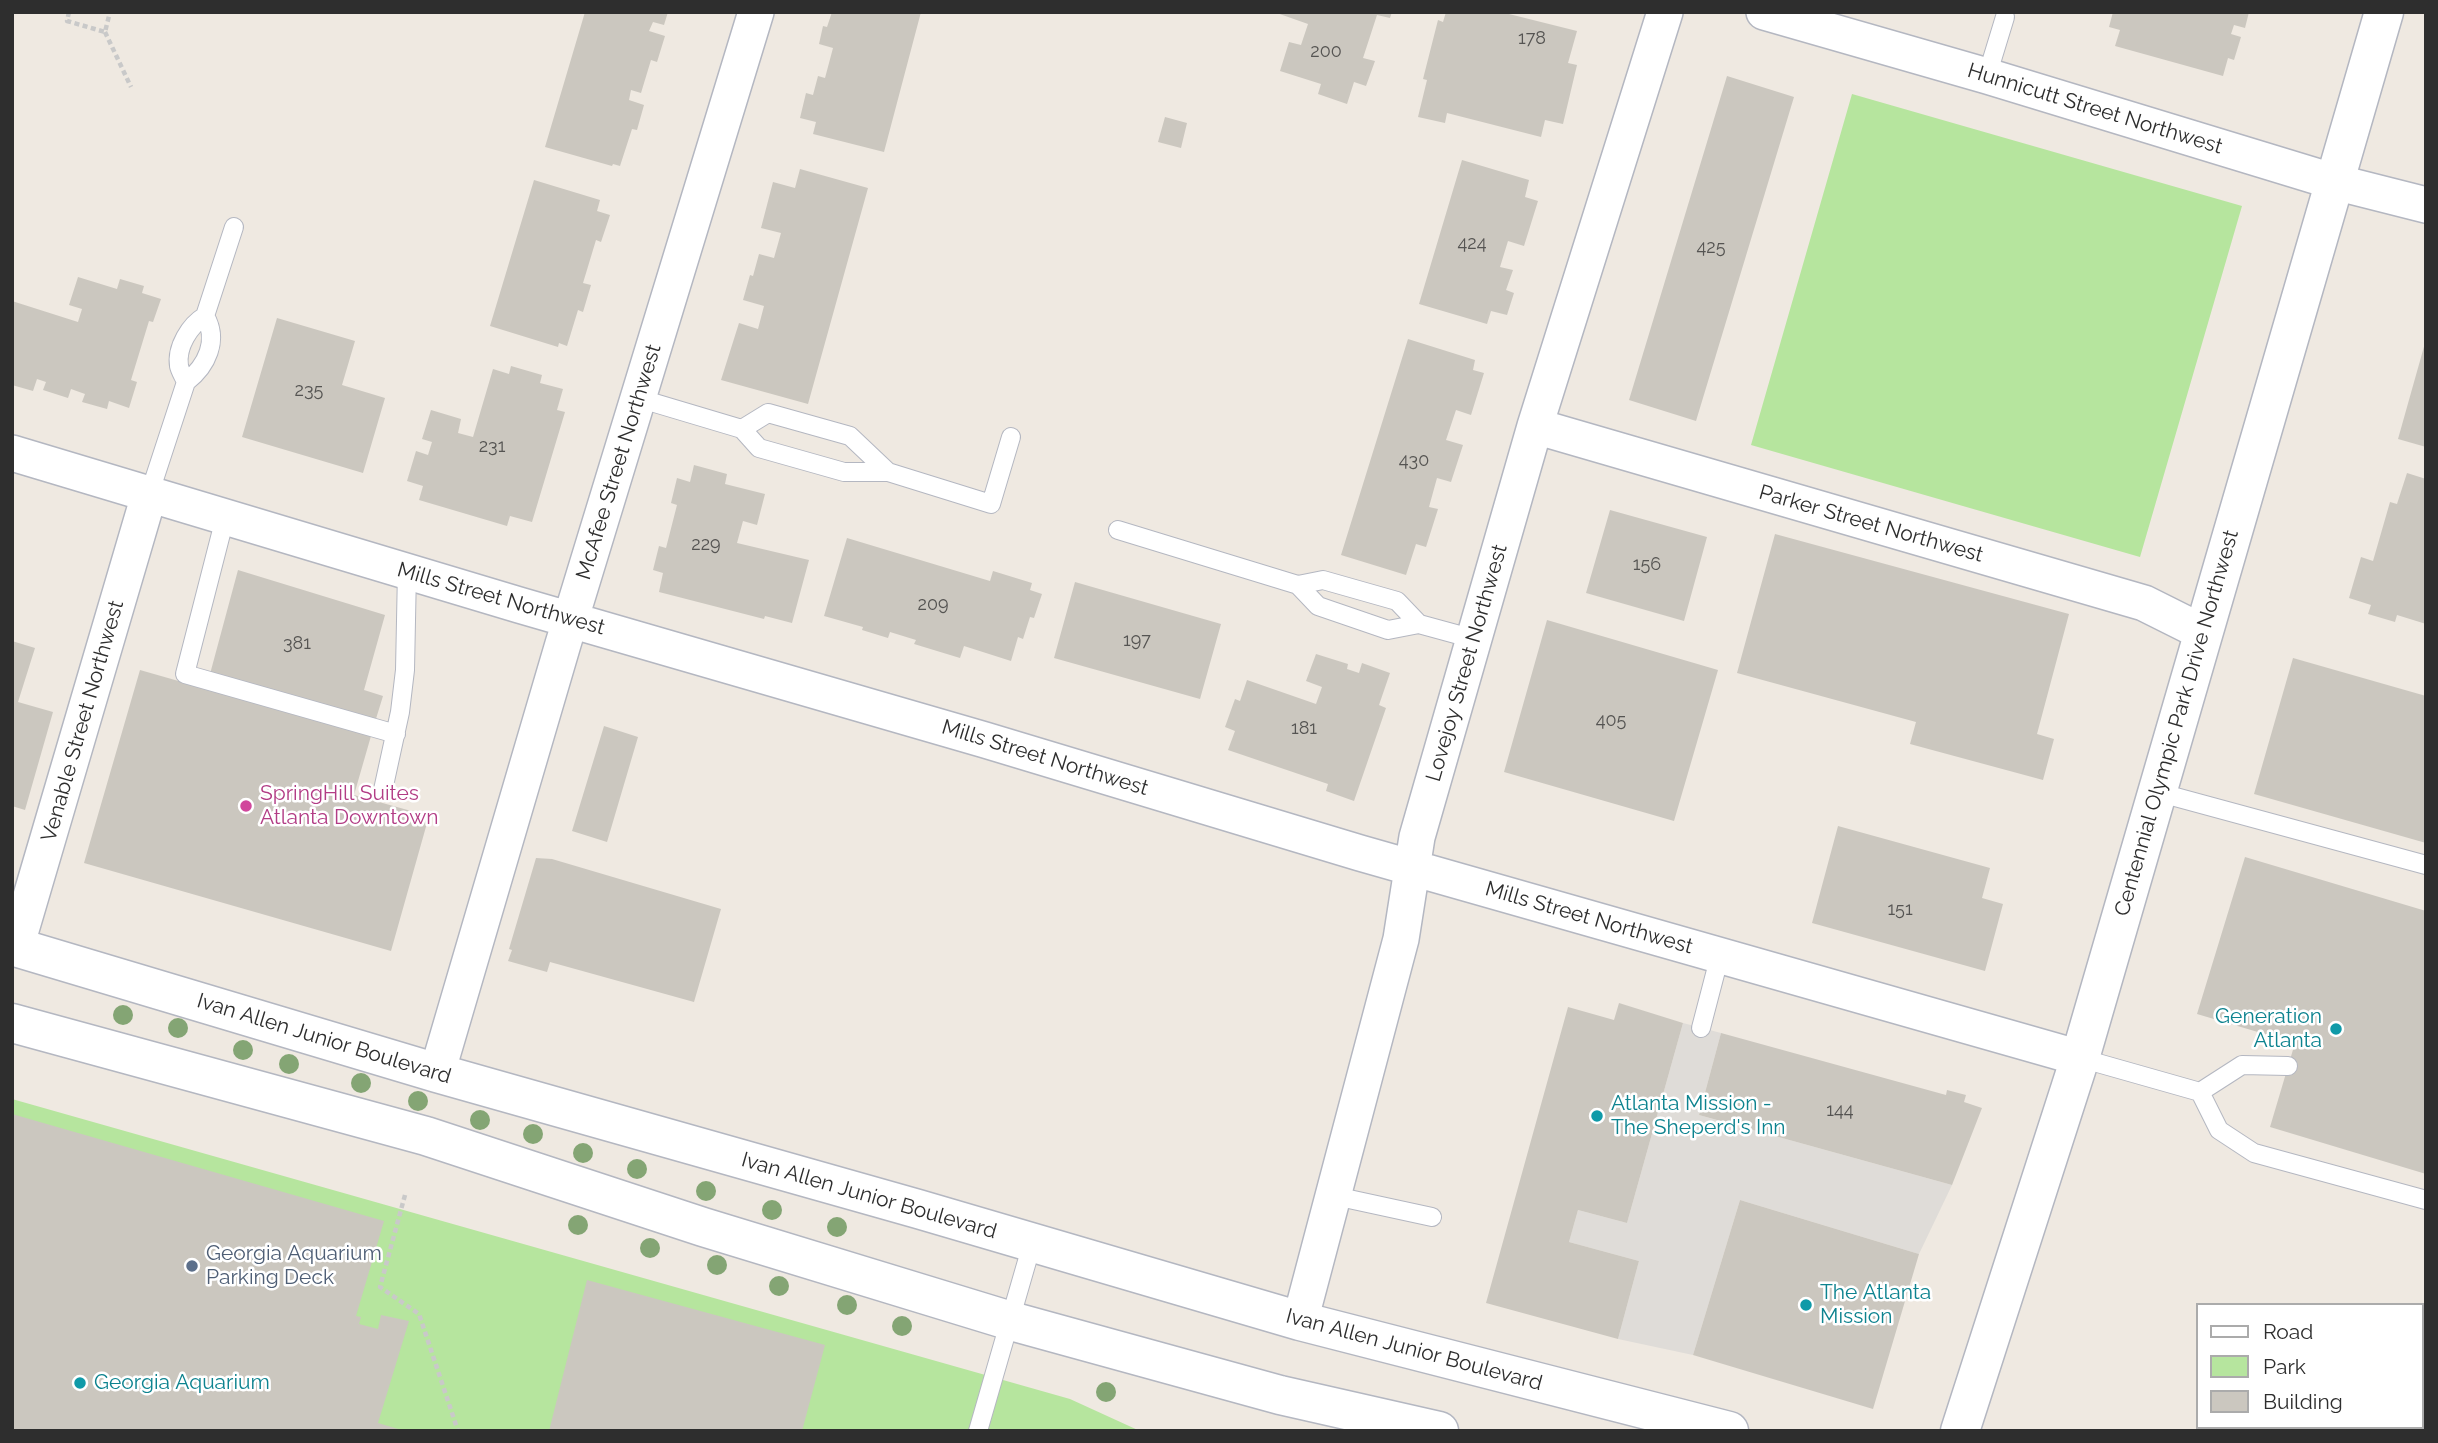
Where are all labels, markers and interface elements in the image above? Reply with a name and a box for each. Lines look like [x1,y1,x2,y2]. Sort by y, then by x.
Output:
house number: 178 [1518,28,1546,50]
house number: 200 [1310,41,1342,63]
street label: Hunnicutt Street Northwest [1965,58,2225,160]
house number: 424 [1457,233,1487,255]
house number: 425 [1696,237,1726,259]
street label: McAfee Street Northwest [571,341,667,583]
house number: 235 [295,380,323,402]
house number: 231 [479,436,505,458]
house number: 430 [1399,450,1429,472]
street label: Parker Street Northwest [1756,480,1986,568]
street label: Centennial Olympic Park Drive Northwest [2110,527,2244,919]
house number: 229 [691,534,721,556]
street label: Lovejoy Street Northwest [1421,542,1513,784]
house number: 156 [1633,554,1661,576]
street label: Mills Street Northwest [394,557,608,641]
house number: 209 [918,594,948,616]
street label: Venable Street Northwest [36,597,130,845]
house number: 197 [1123,630,1151,652]
house number: 381 [283,633,311,655]
house number: 405 [1596,710,1626,732]
street label: Mills Street Northwest [939,715,1151,801]
house number: 181 [1291,718,1317,740]
place label: SpringHill Suites Atlanta Downtown [260,781,439,831]
marker: SpringHill Suites Atlanta Downtown [238,798,254,814]
street label: Mills Street Northwest [1482,876,1696,960]
house number: 151 [1887,899,1913,921]
street label: Ivan Allen Junior Boulevard [194,988,454,1090]
place label: Generation Atlanta [2215,1004,2322,1054]
marker: Generation Atlanta [2328,1021,2344,1037]
place label: Atlanta Mission - The Sheperd's Inn [1611,1091,1786,1141]
house number: 144 [1826,1100,1854,1122]
marker: Atlanta Mission - The Sheperd's Inn [1589,1108,1605,1124]
street label: Ivan Allen Junior Boulevard [738,1147,1000,1245]
place label: Georgia Aquarium Parking Deck [206,1241,382,1291]
marker: Georgia Aquarium Parking Deck [184,1258,200,1274]
place label: The Atlanta Mission [1820,1280,1931,1330]
marker: The Atlanta Mission [1798,1297,1814,1313]
legend [2196,1303,2424,1429]
street label: Ivan Allen Junior Boulevard [1283,1304,1545,1396]
text: Road [2263,1319,2313,1344]
text: Park [2263,1354,2306,1379]
place label: Georgia Aquarium [94,1370,270,1396]
marker: Georgia Aquarium [72,1375,88,1391]
text: Building [2263,1389,2343,1414]

